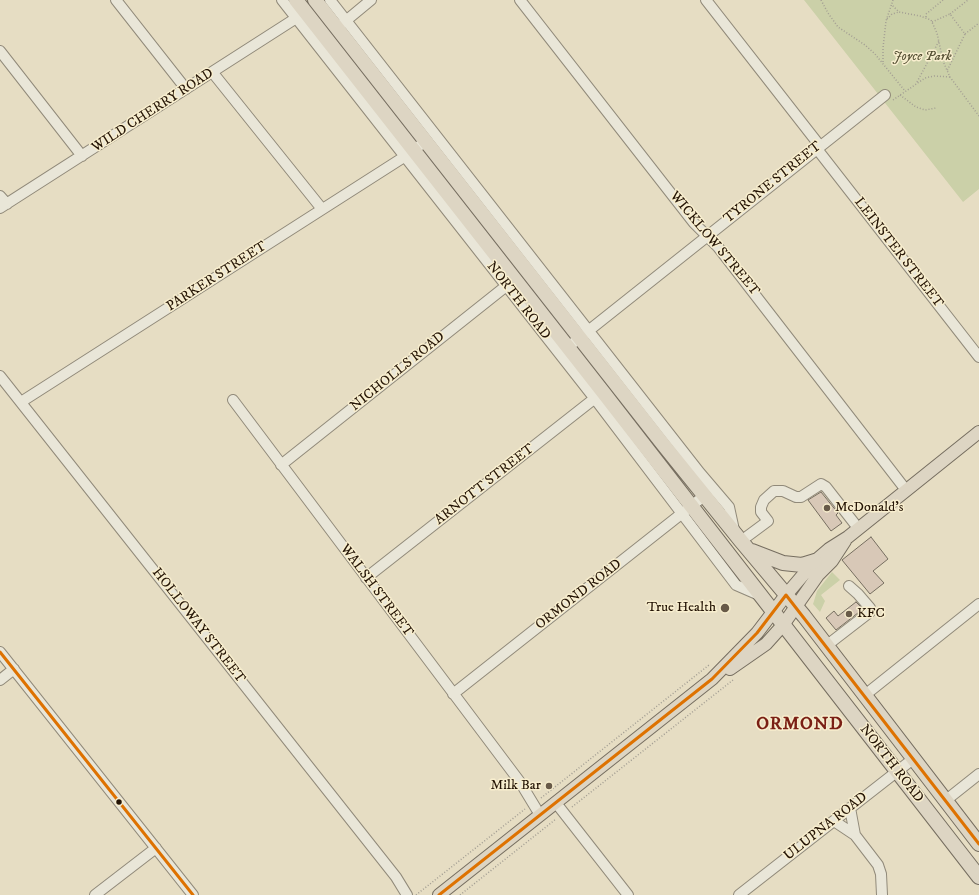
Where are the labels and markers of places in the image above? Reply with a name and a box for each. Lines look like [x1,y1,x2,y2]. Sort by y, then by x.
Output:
place label: McDonald's [835,500,903,516]
marker: McDonald's [822,503,832,513]
place label: True Health [647,600,716,616]
marker: True Health [719,602,731,614]
place label: KFC [857,606,885,622]
marker: KFC [844,609,854,619]
place label: Milk Bar [490,778,541,794]
marker: Milk Bar [544,781,554,791]
unlabelled marker [114,797,124,807]

